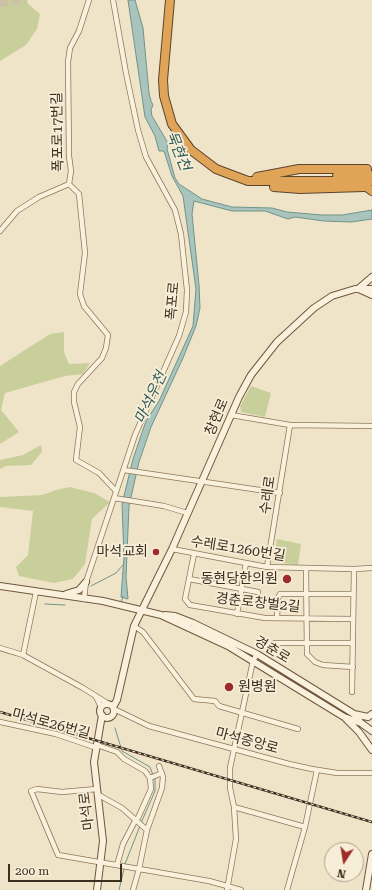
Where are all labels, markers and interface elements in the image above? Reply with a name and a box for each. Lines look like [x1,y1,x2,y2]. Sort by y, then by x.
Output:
street label: 폭포로17번길 [49,92,67,172]
water label: 묵현천 [162,128,194,174]
street label: 폭포로 [163,281,183,321]
water label: 마석우천 [131,369,171,427]
street label: 창현로 [202,396,232,438]
street label: 수레로 [257,475,279,515]
street label: 수레로1260번길 [189,533,287,565]
place label: 마석교회 [96,544,148,560]
marker: 마석교회 [151,547,161,557]
place label: 동현당한의원 [201,571,278,587]
marker: 동현당한의원 [281,573,293,585]
street label: 경춘로창벌2길 [215,590,301,616]
street label: 경춘로 [251,633,293,667]
place label: 원병원 [238,679,277,695]
marker: 원병원 [223,681,235,693]
street label: 마석로26번길 [10,706,92,742]
street label: 마석중앙로 [214,725,280,757]
street label: 마석로 [76,791,98,831]
north arrow [324,842,364,882]
scale bar [10,856,124,882]
text: 200 m [15,864,49,878]
text: N [336,866,347,880]

